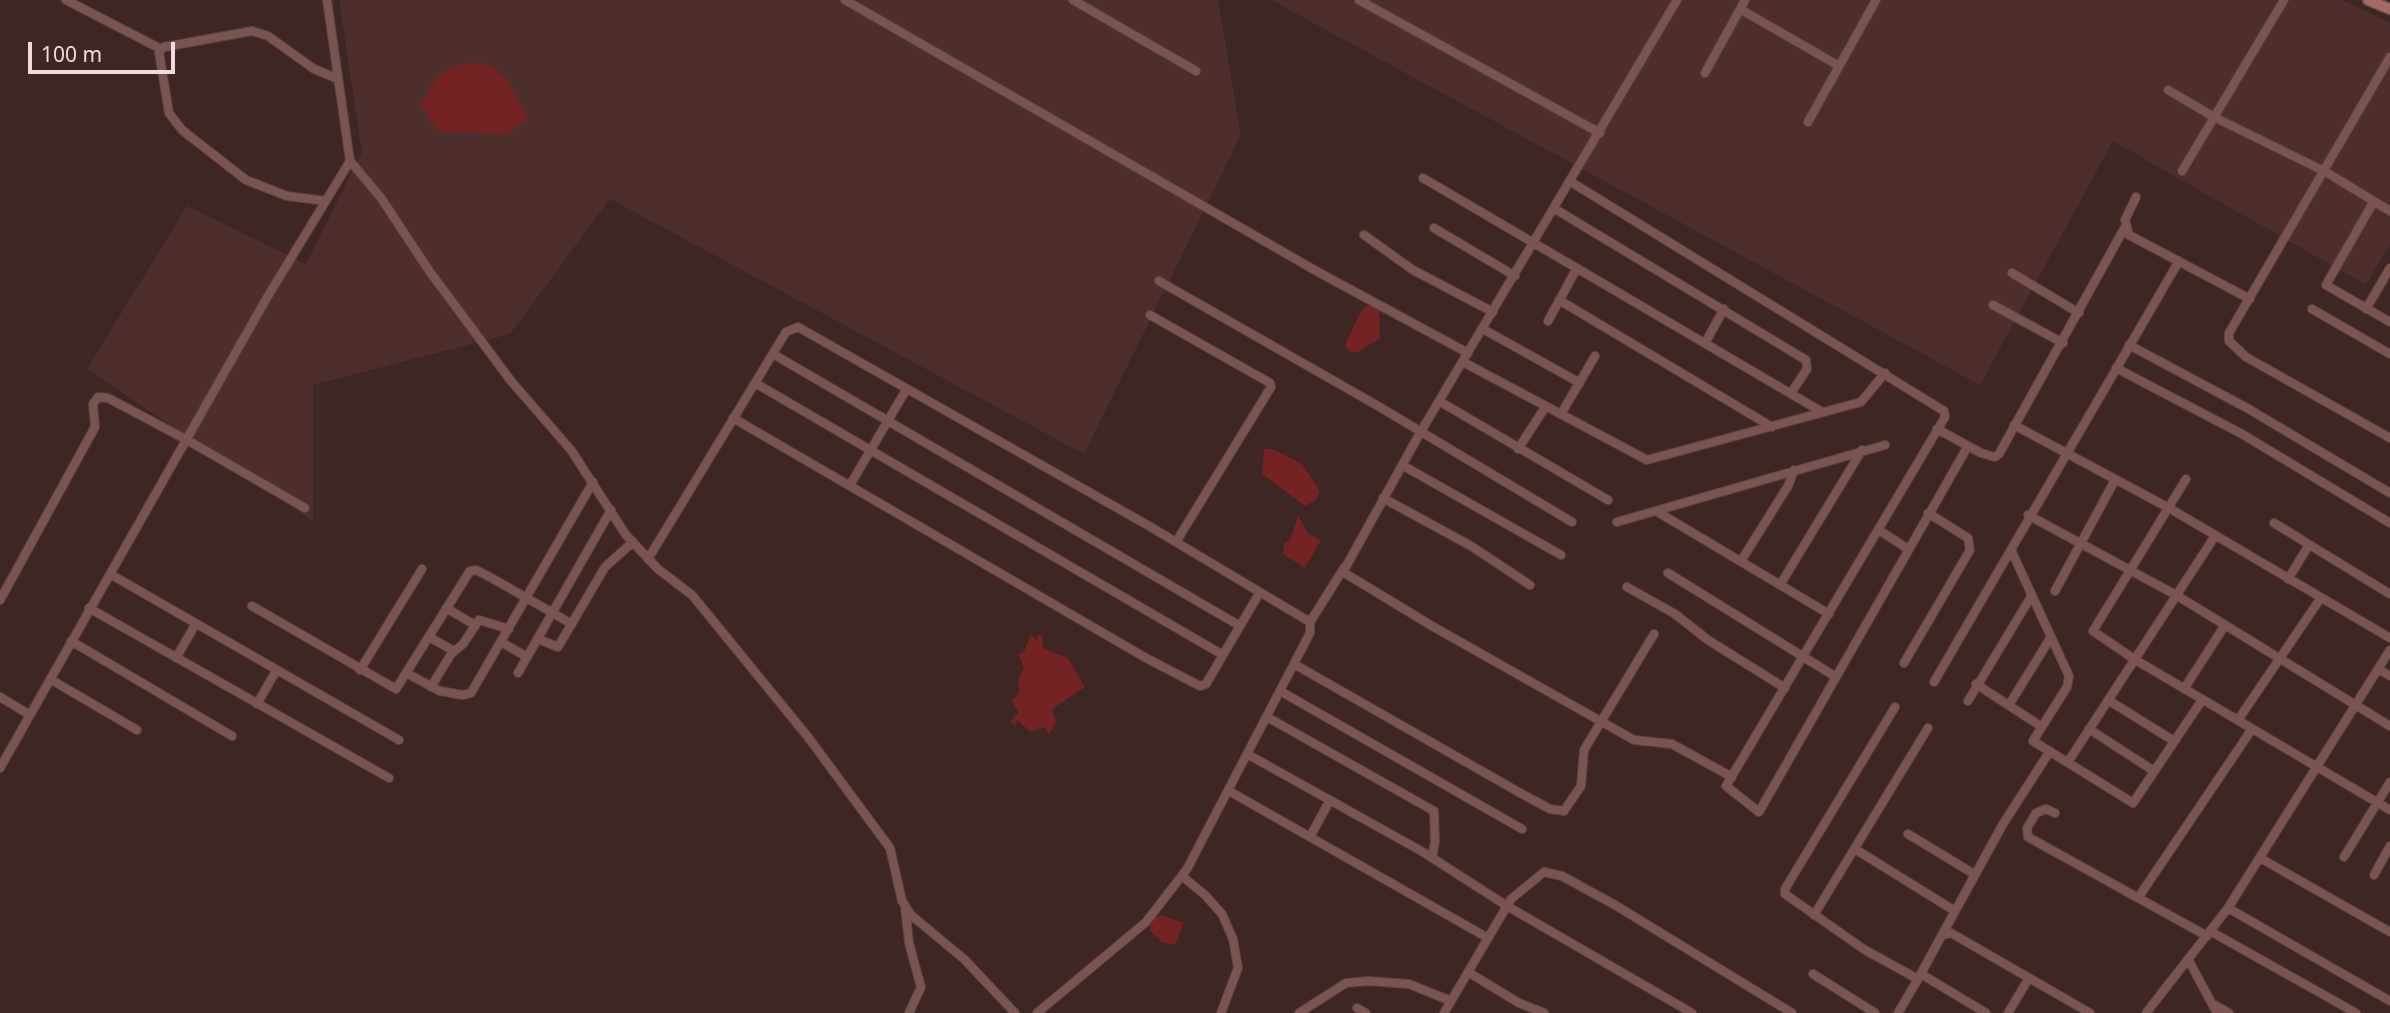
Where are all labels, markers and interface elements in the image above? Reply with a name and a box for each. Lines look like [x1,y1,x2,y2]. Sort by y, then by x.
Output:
scale bar [32,28,178,72]
text: 100 m [41,40,102,68]

